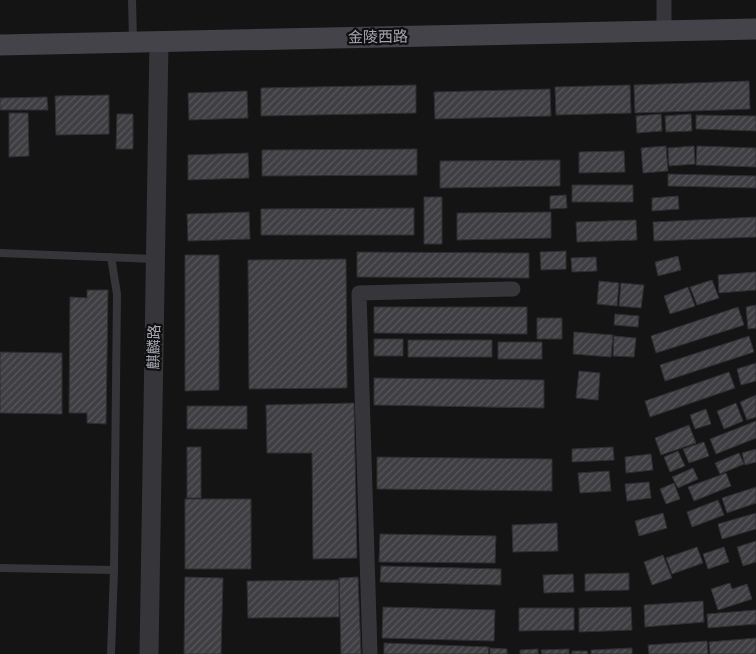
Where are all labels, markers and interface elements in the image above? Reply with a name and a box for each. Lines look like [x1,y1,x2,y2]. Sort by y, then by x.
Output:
street label: 金陵西路 [348,26,408,49]
street label: 麒麟路 [144,324,165,370]

